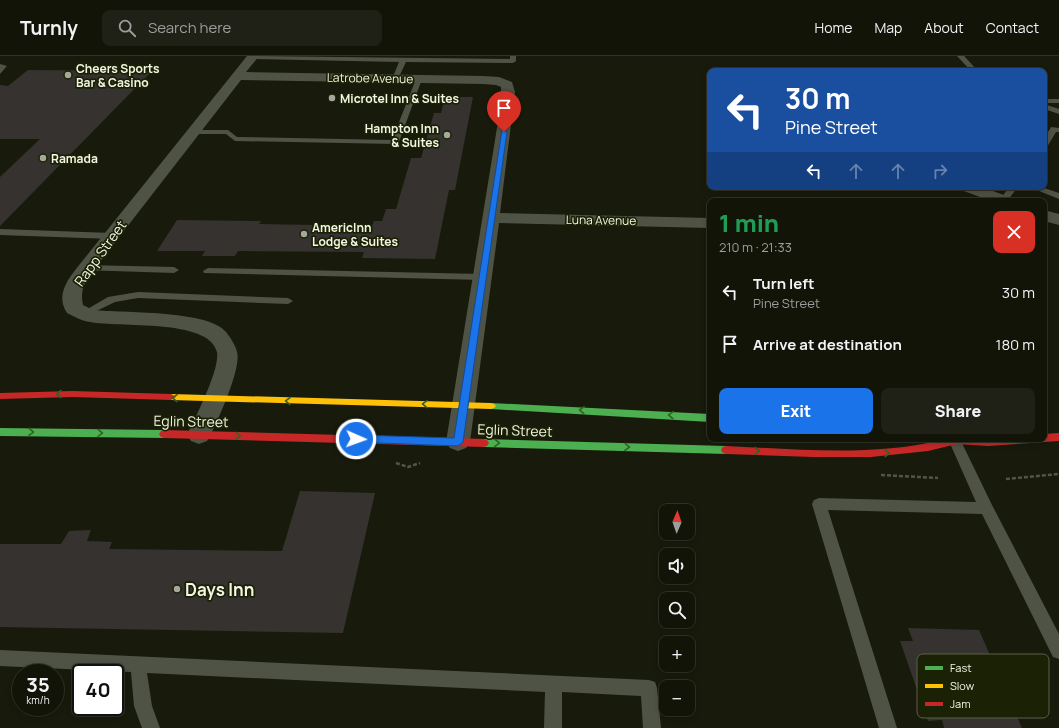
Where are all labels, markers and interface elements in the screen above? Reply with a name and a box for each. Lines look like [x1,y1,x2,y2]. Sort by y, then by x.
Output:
search box [102,10,382,46]
text: Turnly [20,15,78,41]
icon: search [116,17,138,39]
text: Search here [148,17,231,38]
text: Home [815,18,852,37]
text: Map [874,18,902,37]
text: About [924,18,964,37]
text: Contact [986,18,1039,37]
place label: Cheers Sports Bar & Casino [76,60,160,91]
street label: Latrobe Avenue [327,69,413,87]
marker: Cheers Sports Bar & Casino [63,70,73,80]
text: 30 m [785,79,850,117]
icon: left [719,84,771,136]
place label: Microtel Inn & Suites [340,90,460,107]
pin [487,91,521,132]
marker: Microtel Inn & Suites [327,93,337,103]
icon: arrive [493,97,515,119]
text: Pine Street [785,115,878,139]
place label: Hampton Inn & Suites [365,120,439,151]
marker: Hampton Inn & Suites [442,130,452,140]
place label: Ramada [51,150,98,167]
marker: Ramada [38,153,48,163]
icon: left [803,160,825,182]
icon: ahead [845,160,867,182]
icon: ahead [887,160,909,182]
icon: right [929,160,951,182]
text: 1 min [719,206,779,239]
street label: Luna Avenue [566,211,636,229]
button: close [993,211,1035,253]
street label: Rapp Street [70,216,131,290]
place label: AmericInn Lodge & Suites [312,219,399,250]
marker: AmericInn Lodge & Suites [299,229,309,239]
text: 210 m · 21:33 [719,238,792,256]
text: Turn left [753,273,815,294]
icon: left [719,281,741,303]
text: 30 m [1002,282,1035,303]
text: Pine Street [753,294,820,312]
icon: arrive [719,333,741,355]
text: Arrive at destination [753,334,902,355]
text: 180 m [996,334,1035,355]
button: Exit [719,388,873,434]
button: Share [881,388,1035,434]
one-way arrow [56,390,62,398]
one-way arrow [172,393,178,402]
one-way arrow [285,397,291,405]
one-way arrow [422,400,428,408]
one-way arrow [579,406,585,415]
street label: Eglin Street [153,411,229,431]
one-way arrow [668,411,674,420]
position arrow [335,418,377,460]
street label: Eglin Street [477,419,553,441]
one-way arrow [28,428,34,436]
one-way arrow [97,429,103,437]
one-way arrow [235,432,241,440]
one-way arrow [494,439,500,447]
one-way arrow [624,443,630,451]
one-way arrow [754,447,760,455]
one-way arrow [884,449,890,457]
north arrow [659,504,695,540]
map controls [659,504,695,716]
button: sound [659,548,695,584]
place label: Days Inn [185,578,254,601]
marker: Days Inn [172,584,182,594]
button: search [659,592,695,628]
button: + [659,636,695,672]
legend [917,654,1049,718]
text: Fast [950,660,972,675]
speed limit sign: 40 [72,664,124,716]
text: 35 [26,671,50,698]
text: Slow [950,678,975,693]
button: − [659,680,695,716]
text: km/h [26,693,50,707]
text: Jam [950,696,971,711]

